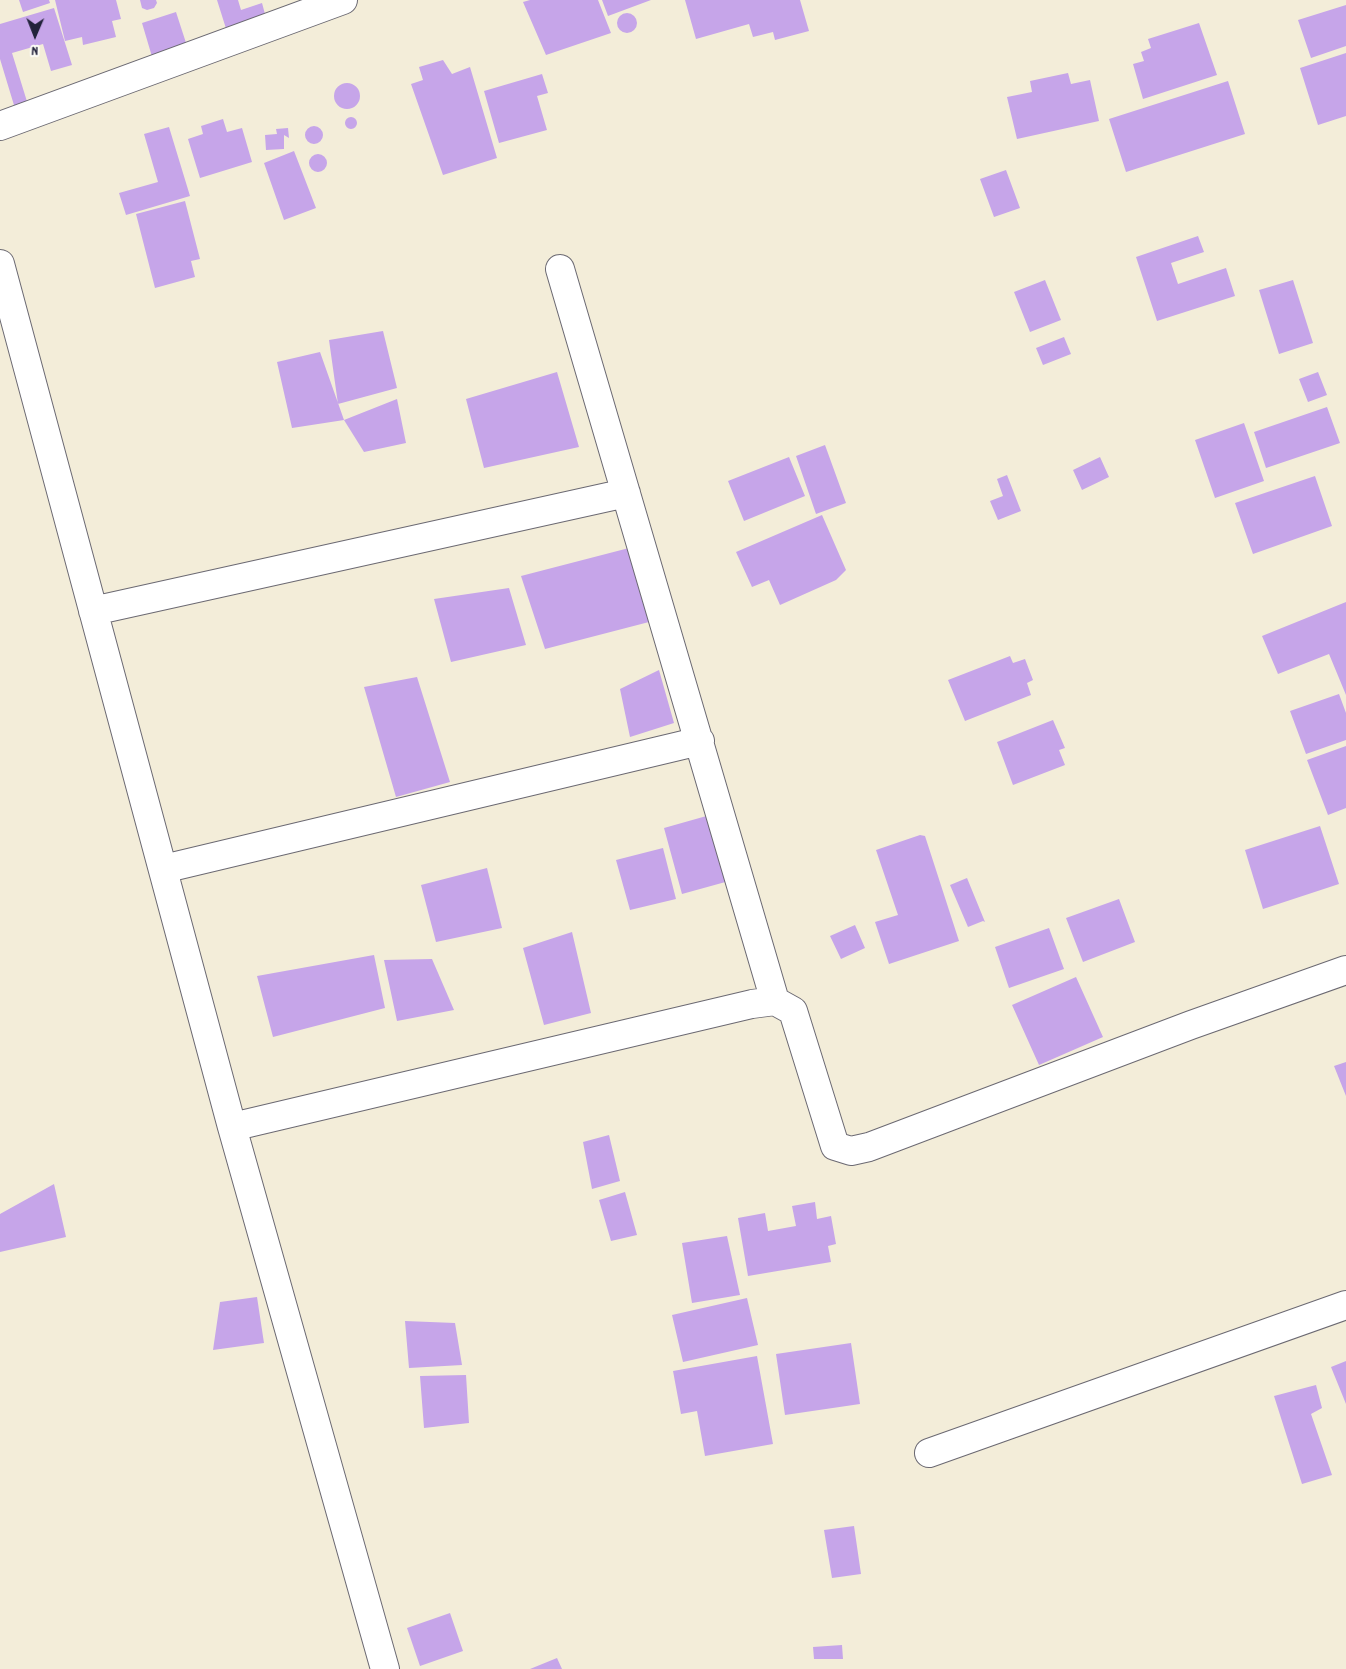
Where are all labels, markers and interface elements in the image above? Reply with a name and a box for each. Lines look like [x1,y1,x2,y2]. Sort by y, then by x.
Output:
north arrow [10,10,60,60]
text: N [31,40,38,60]

